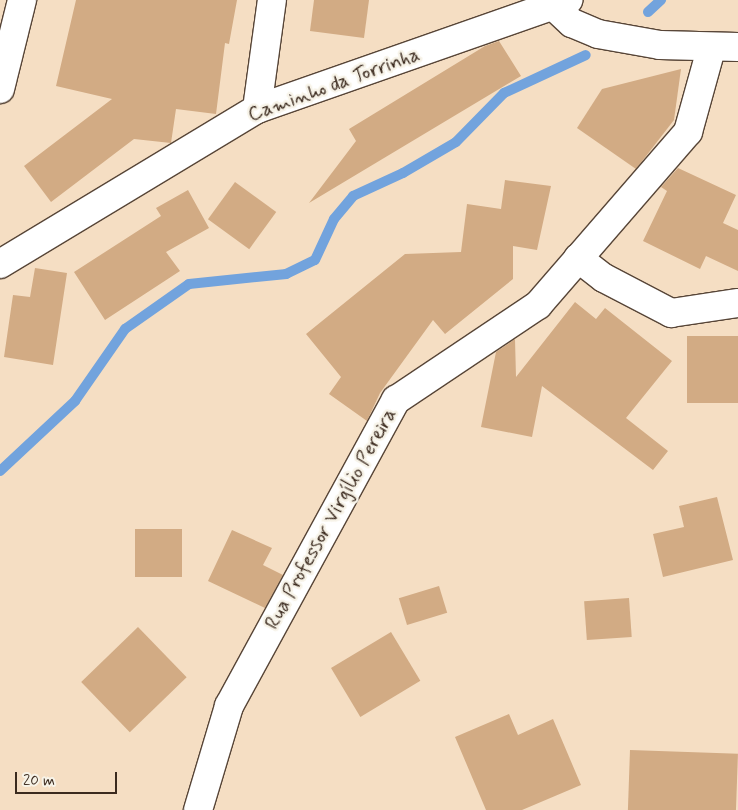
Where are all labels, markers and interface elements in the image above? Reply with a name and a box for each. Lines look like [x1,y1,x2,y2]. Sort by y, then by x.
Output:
street label: Caminho da Torrinha [243,42,425,128]
street label: Rua Professor Virgílio Pereira [260,405,402,633]
scale bar [18,762,120,794]
text: 20 m [23,771,55,791]

